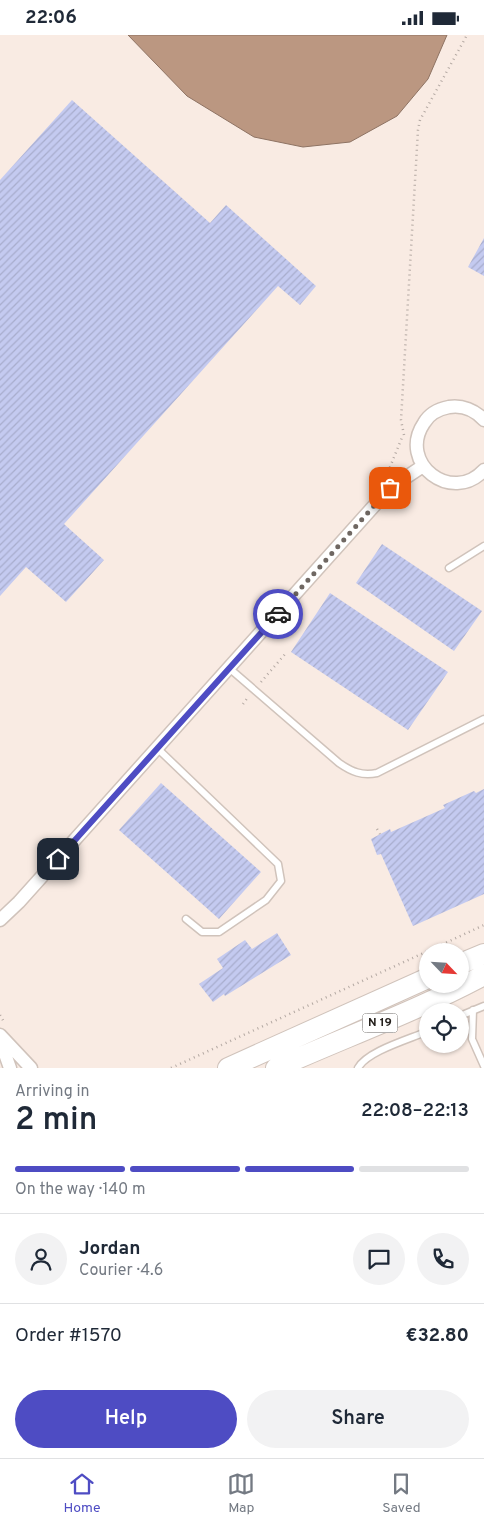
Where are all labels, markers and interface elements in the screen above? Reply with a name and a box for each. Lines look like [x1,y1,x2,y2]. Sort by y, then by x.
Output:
text: 22:06 [25,6,77,30]
pin [369,467,411,509]
icon: bag [376,474,404,502]
courier [253,589,303,639]
icon: car [264,600,292,628]
pin [37,838,79,880]
icon: home [44,845,72,873]
north arrow [419,943,469,993]
map controls [419,943,469,1053]
button: locate [419,1003,469,1053]
road number: N 19 [362,1013,398,1033]
text: Arriving in [15,1082,90,1102]
text: 22:08–22:13 [361,1099,469,1123]
text: 2 min [15,1101,97,1141]
text: On the way · 140 m [15,1180,146,1200]
button: person [15,1233,67,1285]
button: chat [353,1233,405,1285]
button: phone [417,1233,469,1285]
text: Jordan [79,1237,141,1261]
text: Courier · 4.6 [79,1261,163,1281]
text: Order #1570 [15,1324,122,1348]
text: €32.80 [406,1324,469,1348]
button: Help [15,1390,237,1448]
button: Share [247,1390,469,1448]
tab: Home [63,1470,101,1517]
tab: Map [227,1470,255,1517]
tab: Saved [382,1470,421,1517]

